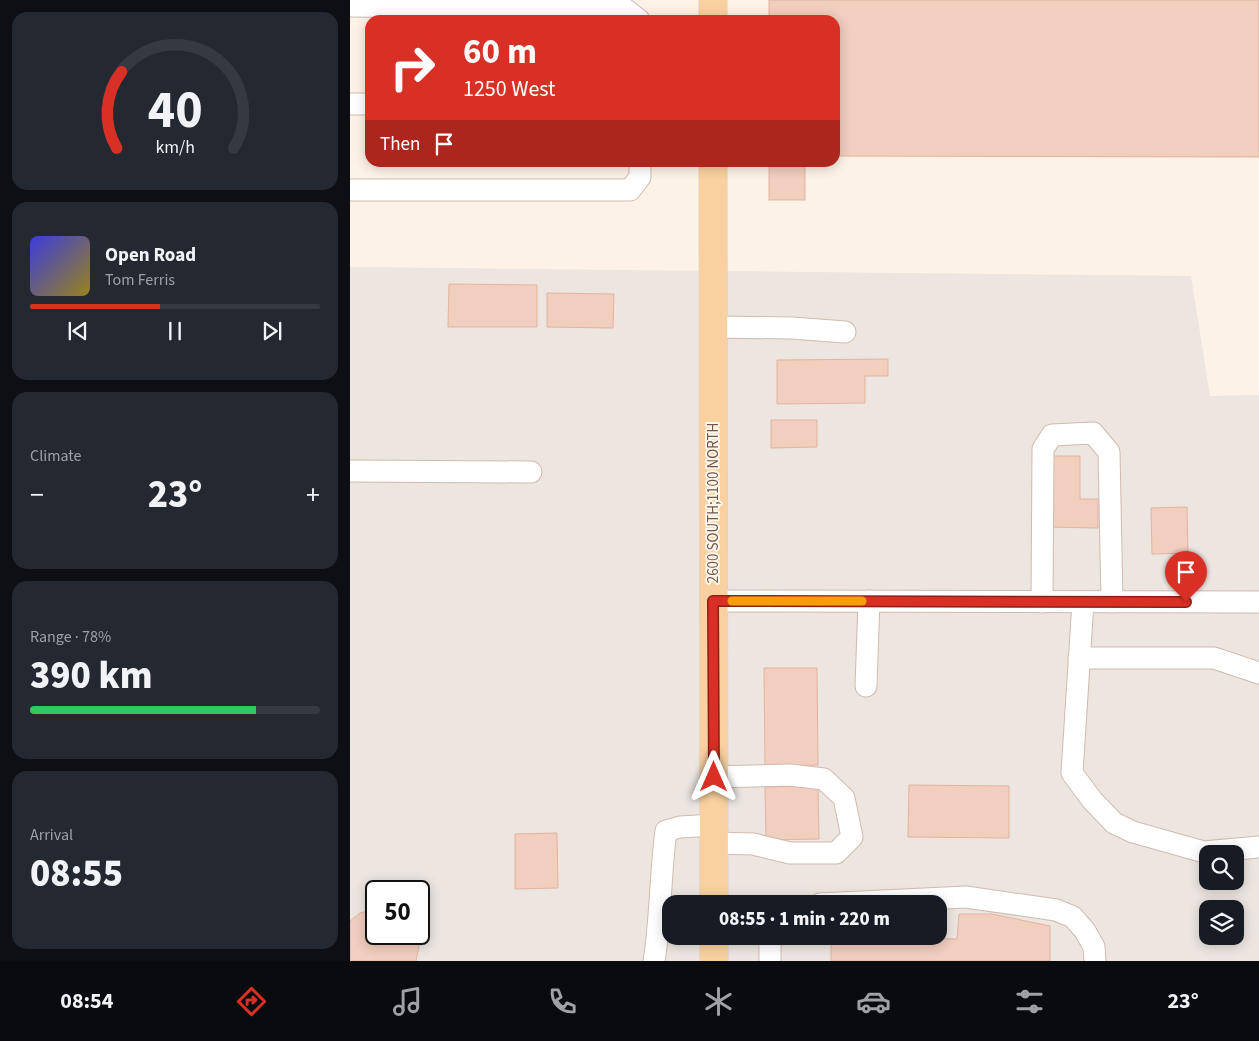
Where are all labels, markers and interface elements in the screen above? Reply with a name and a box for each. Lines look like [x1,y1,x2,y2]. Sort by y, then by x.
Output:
text: 60 m [463,27,537,77]
icon: right [380,35,445,100]
text: 1250 West [463,73,556,105]
text: 40 [148,74,202,148]
icon: arrive [430,130,458,158]
text: Then [380,131,420,158]
text: km/h [155,135,195,160]
text: Open Road [105,242,196,269]
text: Tom Ferris [105,269,175,291]
icon: previous [64,317,92,345]
icon: pause [161,317,189,345]
icon: next [258,317,286,345]
street label: 2600 SOUTH;1100 NORTH [703,423,724,583]
text: Climate [30,445,81,467]
text: 23° [148,468,202,522]
text: − [30,475,44,515]
text: + [306,475,320,515]
pin [1165,551,1207,602]
icon: arrive [1172,558,1200,586]
text: Range · 78% [30,626,111,648]
text: 390 km [30,649,152,703]
position arrow [687,750,739,802]
text: Arrival [30,824,73,846]
map controls [1199,845,1244,945]
button: search [1199,845,1244,890]
text: 08:55 [30,847,123,901]
speed limit sign: 50 [365,880,430,945]
button: layers [1199,900,1244,945]
text: 08:55 · 1 min · 220 m [719,906,890,933]
icon: directions [234,984,269,1019]
icon: music [390,984,425,1019]
icon: phone [545,984,580,1019]
icon: climate [701,984,736,1019]
icon: car [856,984,891,1019]
icon: filters [1012,984,1047,1019]
text: 08:54 [60,985,113,1017]
text: 23° [1167,985,1199,1017]

